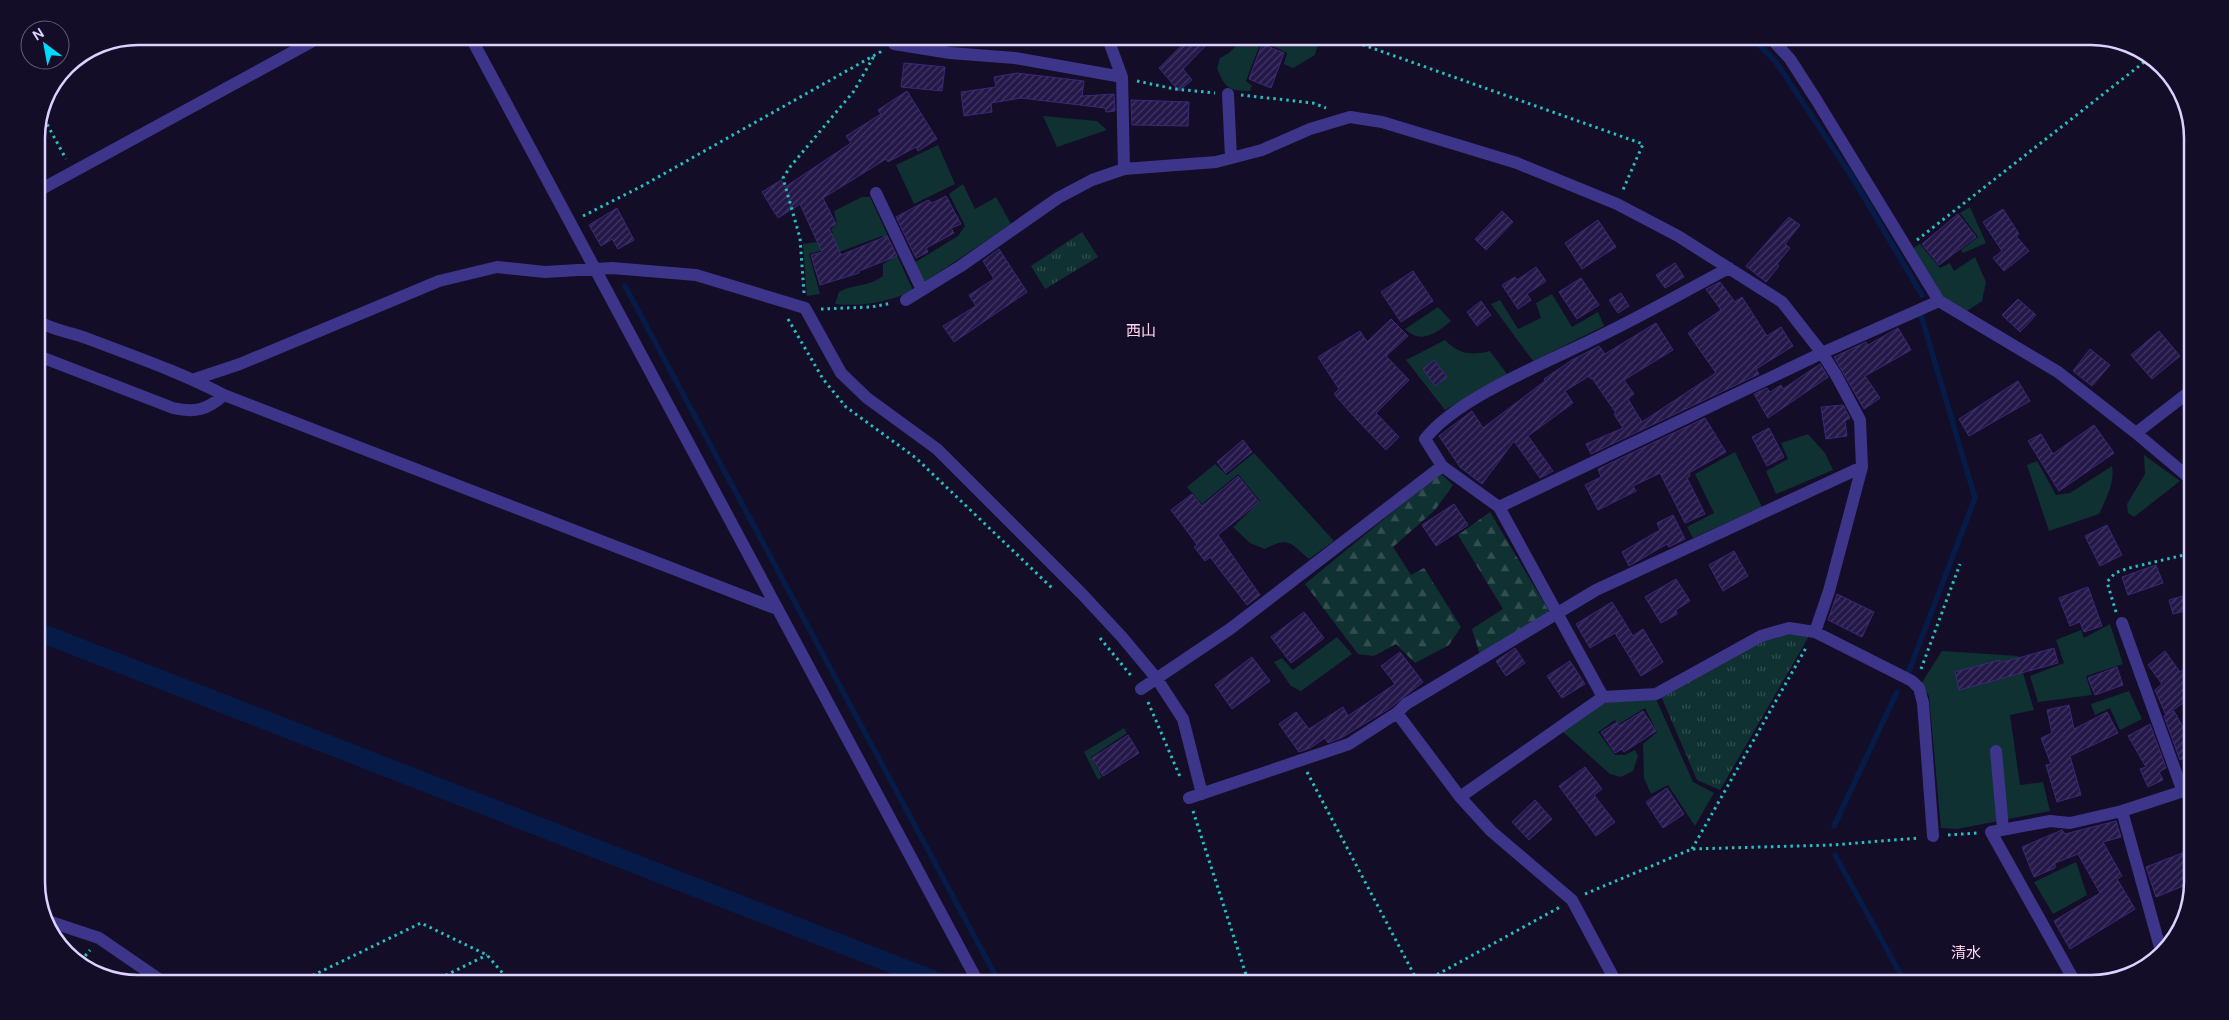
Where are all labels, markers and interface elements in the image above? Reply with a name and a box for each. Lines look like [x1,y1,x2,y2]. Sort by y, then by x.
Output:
north arrow [20,20,70,70]
text: N [29,24,47,44]
district label: 西山 [1126,321,1156,341]
district label: 清水 [1951,943,1981,963]

